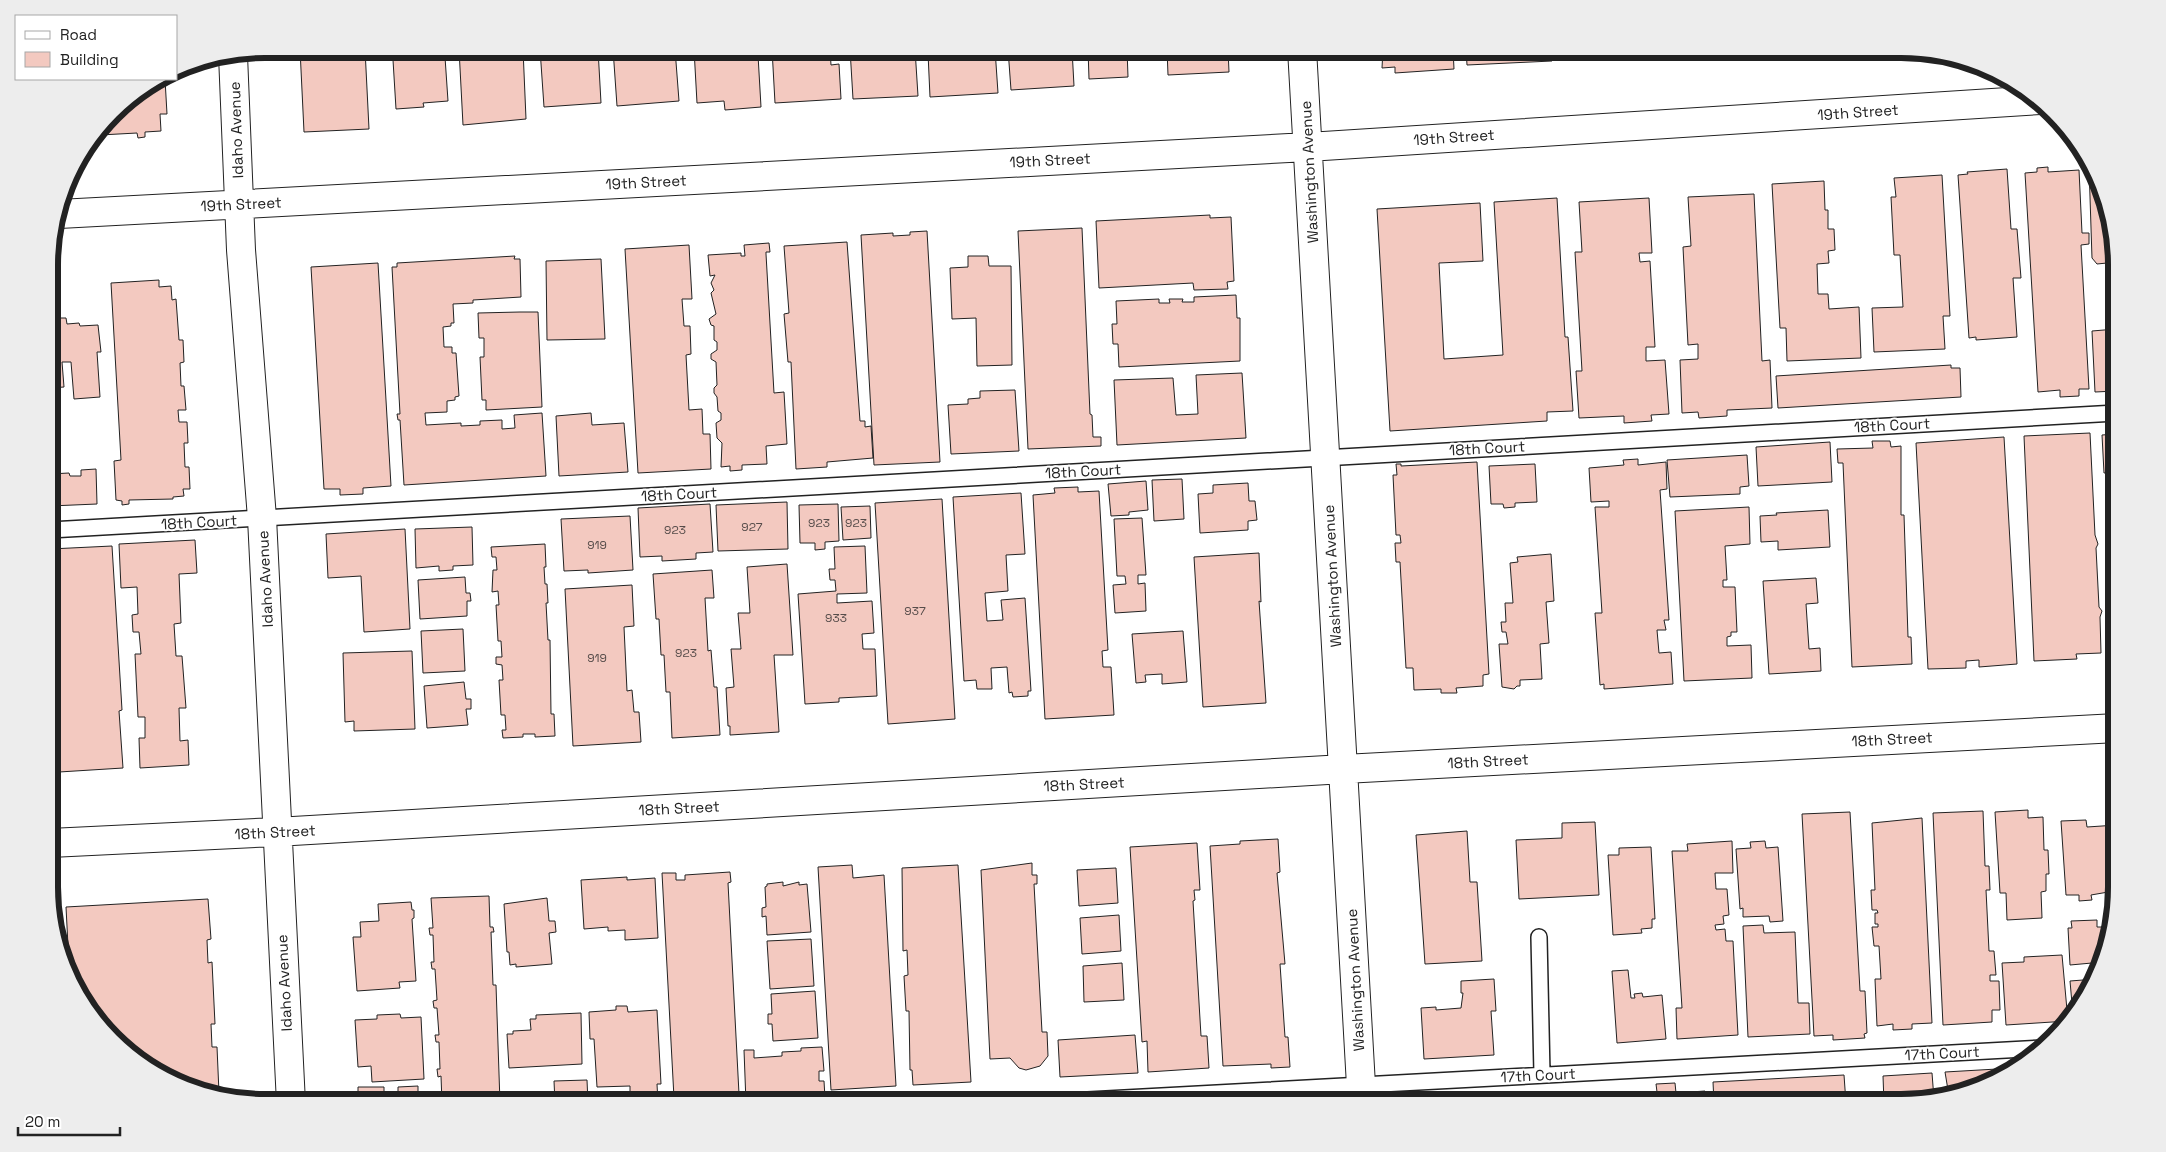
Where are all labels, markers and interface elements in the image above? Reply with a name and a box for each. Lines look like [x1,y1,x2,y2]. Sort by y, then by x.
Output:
legend [15,15,178,80]
text: Road [60,25,97,44]
text: Building [60,50,119,69]
street label: Idaho Avenue [225,81,247,179]
street label: Washington Avenue [1296,100,1322,244]
street label: 19th Street [1817,100,1899,124]
street label: 19th Street [1413,125,1495,149]
street label: 19th Street [1009,148,1091,172]
street label: 19th Street [605,170,687,194]
street label: 19th Street [200,192,282,216]
street label: 18th Court [1853,414,1931,436]
street label: 18th Court [1448,437,1526,459]
street label: 18th Court [1044,460,1122,482]
street label: 18th Court [640,483,718,505]
street label: Washington Avenue [1319,504,1345,648]
street label: 18th Court [160,511,238,533]
house number: 923 [808,515,830,531]
house number: 923 [845,515,867,531]
house number: 927 [741,519,763,535]
house number: 923 [664,522,686,538]
street label: Idaho Avenue [253,530,277,628]
house number: 919 [587,537,607,553]
house number: 937 [904,603,926,619]
house number: 933 [825,610,847,626]
house number: 923 [675,645,697,661]
house number: 919 [587,650,607,666]
street label: 18th Street [1851,727,1933,751]
street label: 18th Street [1447,749,1529,773]
street label: 18th Street [1043,772,1125,796]
street label: 18th Street [638,796,720,820]
street label: 18th Street [234,820,316,844]
street label: Washington Avenue [1342,908,1368,1052]
street label: Idaho Avenue [272,934,296,1032]
street label: 17th Court [1904,1042,1980,1064]
street label: 17th Court [1500,1064,1576,1086]
scale bar [18,1104,120,1136]
text: 20 m [25,1112,60,1131]

